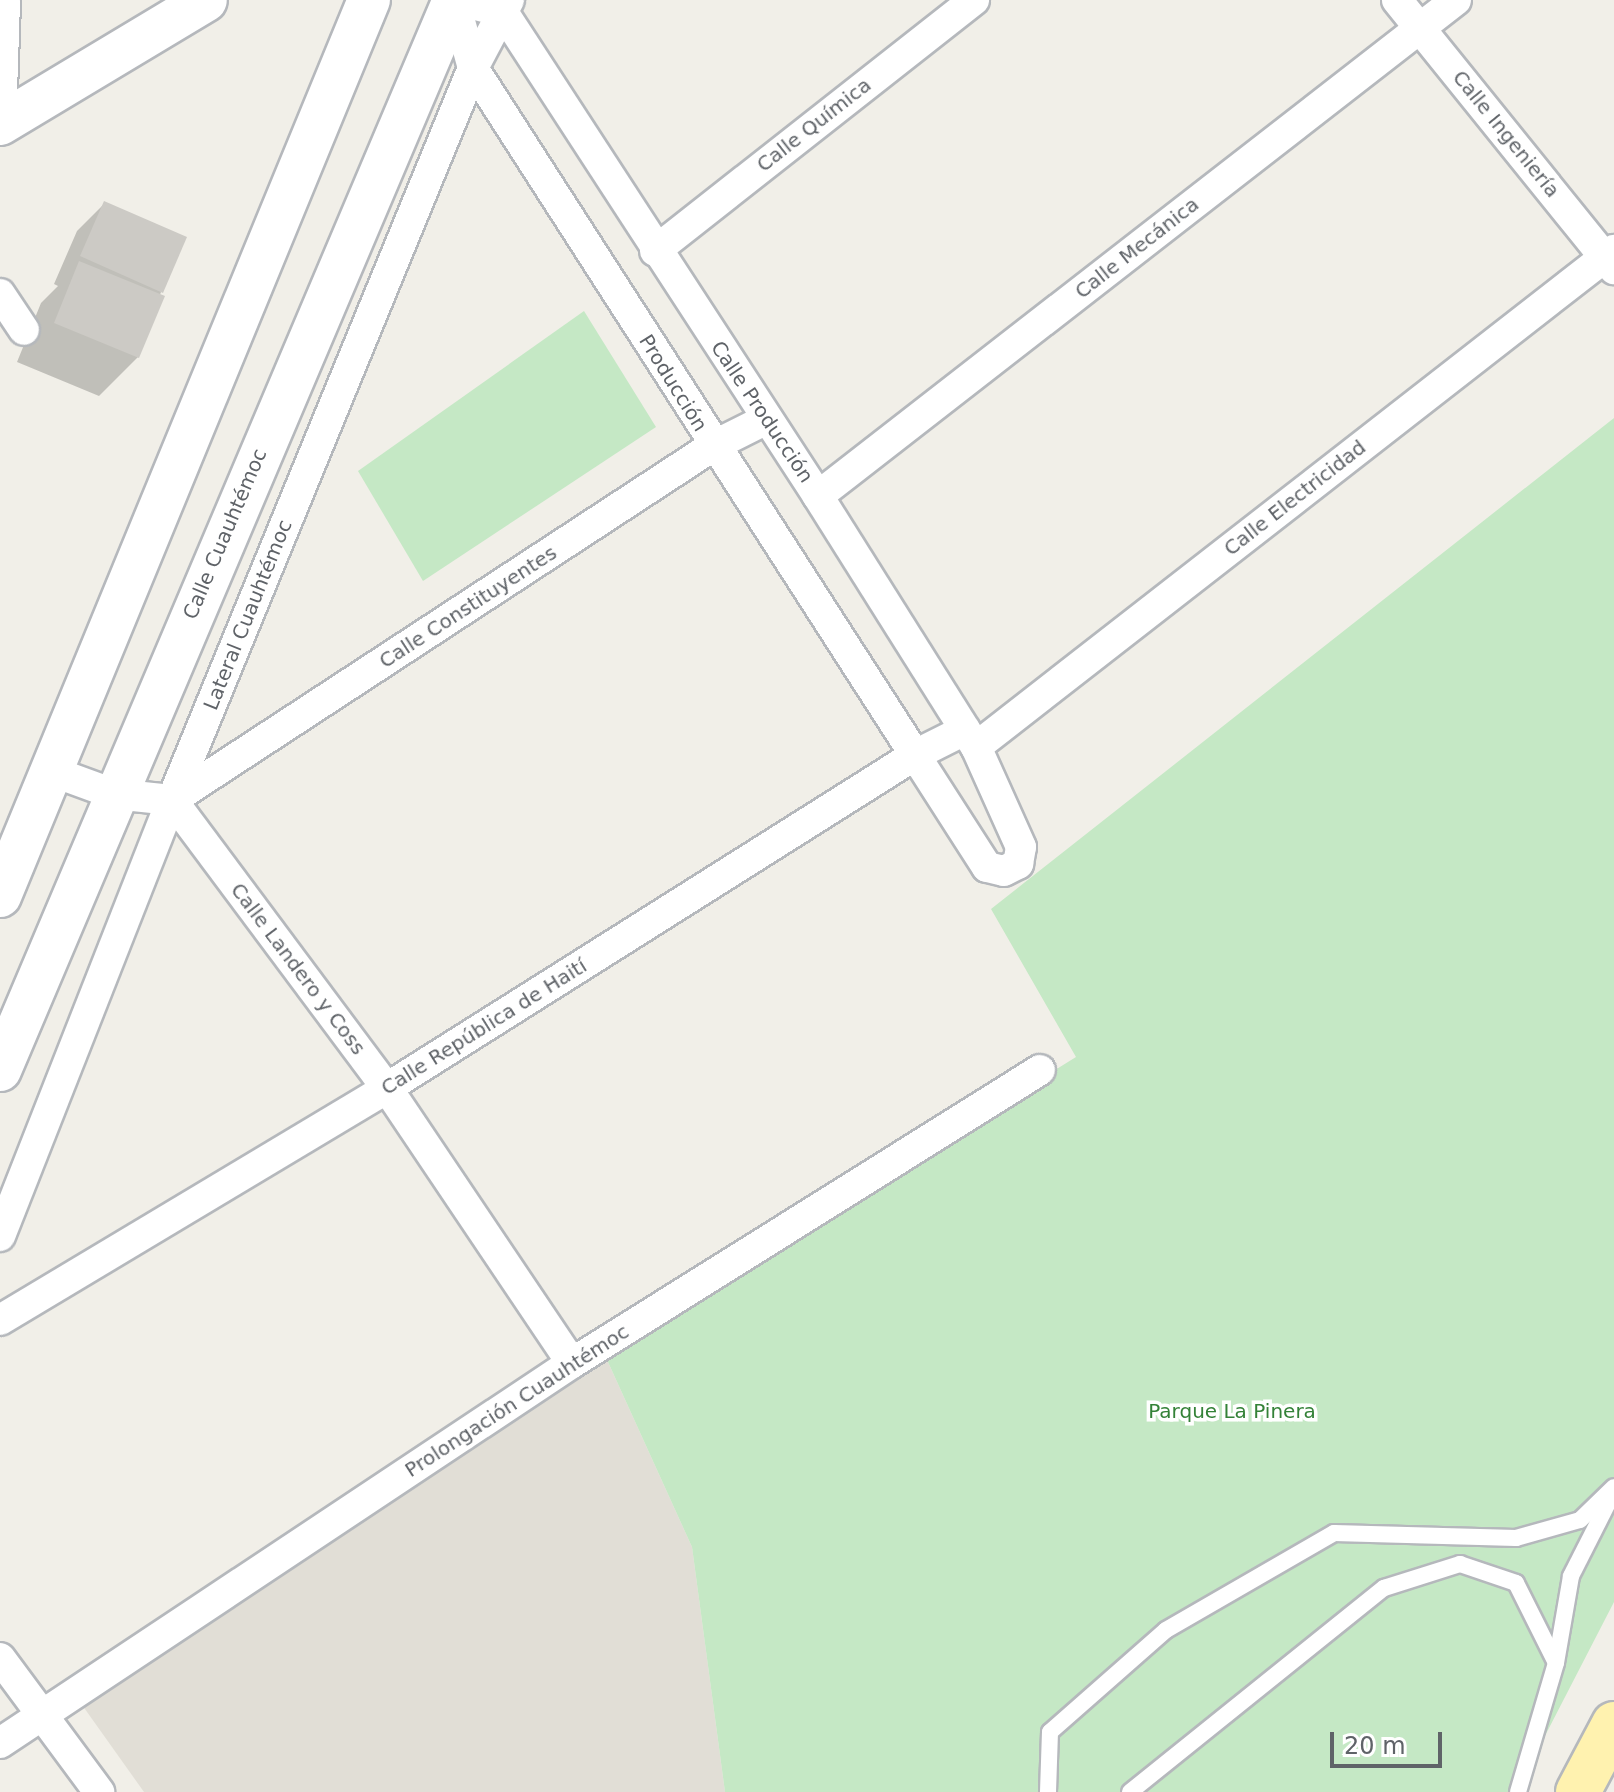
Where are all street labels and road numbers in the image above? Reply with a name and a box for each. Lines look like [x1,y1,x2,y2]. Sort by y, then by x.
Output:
street label: Calle Ingeniería [1448,66,1564,202]
street label: Calle Química [752,73,876,177]
street label: Calle Mecánica [1070,192,1204,304]
street label: Producción [634,330,712,436]
street label: Calle Producción [706,337,818,487]
street label: Calle Electricidad [1219,435,1371,561]
street label: Calle Cuauhtémoc [178,445,272,623]
street label: Lateral Cuauhtémoc [199,516,297,714]
street label: Calle Constituyentes [375,541,561,673]
street label: Calle Landero y Coss [226,878,370,1060]
street label: Calle República de Haití [377,954,591,1100]
street label: Prolongación Cuauhtémoc [401,1320,633,1482]

